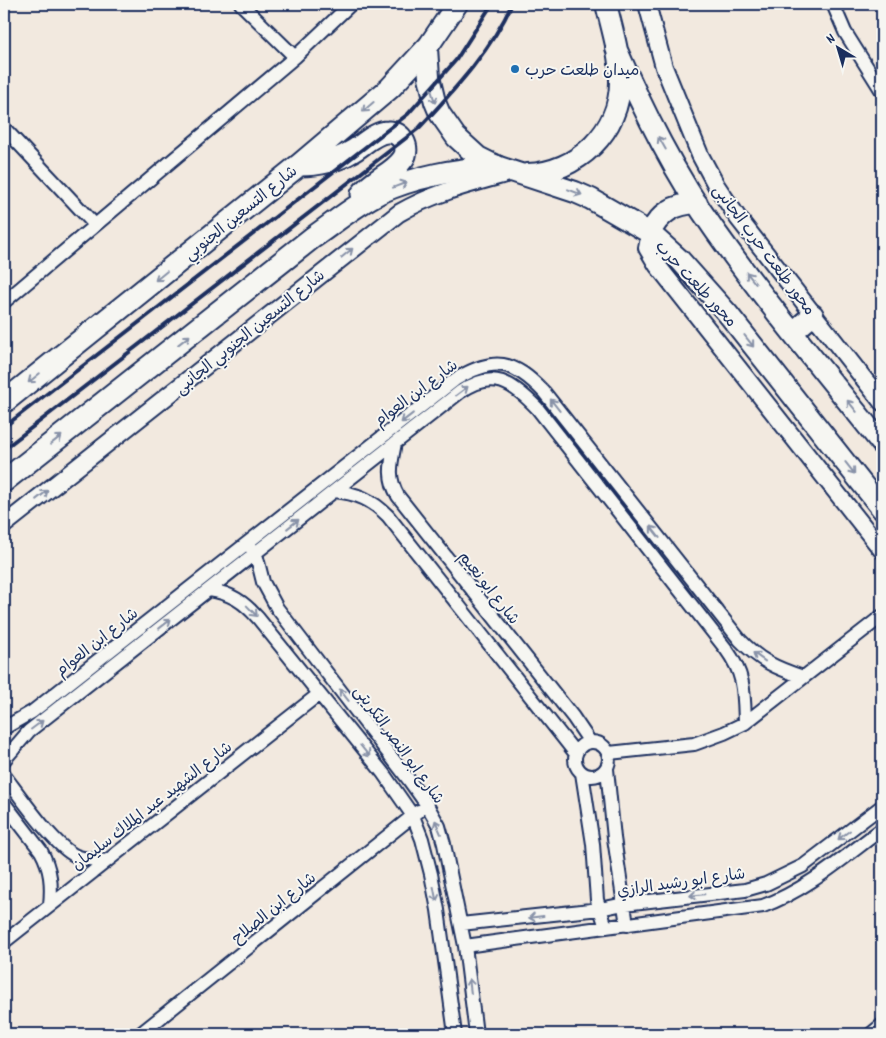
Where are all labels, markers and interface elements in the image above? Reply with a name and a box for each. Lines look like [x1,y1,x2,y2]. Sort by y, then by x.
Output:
north arrow [814,22,864,72]
text: N [822,29,840,49]
place label: ميدان طلعت حرب [525,60,639,83]
marker: ميدان طلعت حرب [509,63,521,75]
one-way arrow [429,88,439,104]
one-way arrow [362,102,375,113]
one-way arrow [657,135,667,150]
street label: شارع التسعين الجنوبي [180,161,304,268]
one-way arrow [393,179,408,188]
street label: محور طلعت حرب الجانبى [706,180,820,321]
one-way arrow [567,188,582,197]
street label: محور طلعت حرب [649,236,741,333]
one-way arrow [341,247,354,258]
street label: شارع التسعين الجنوبي الجانبى [170,265,331,402]
one-way arrow [155,271,168,282]
one-way arrow [746,272,757,285]
one-way arrow [177,334,190,345]
one-way arrow [744,334,755,347]
street label: شارع ابن العوام [370,355,463,433]
one-way arrow [28,372,41,383]
one-way arrow [455,386,469,396]
one-way arrow [549,399,560,412]
one-way arrow [846,400,857,413]
one-way arrow [401,412,414,423]
one-way arrow [49,435,63,445]
one-way arrow [844,461,855,474]
one-way arrow [35,490,48,501]
one-way arrow [286,519,300,529]
one-way arrow [650,526,661,539]
street label: شارع ابو نعيم [452,547,524,630]
street label: شارع ابن العوام [51,603,144,683]
one-way arrow [246,605,258,617]
one-way arrow [158,619,171,630]
one-way arrow [752,652,766,663]
street label: شارع ابو النصر التكريتى [347,681,449,810]
one-way arrow [339,688,349,702]
one-way arrow [30,719,43,730]
street label: شارع الشهيد عبد الملاك سليمان [67,737,238,877]
one-way arrow [359,744,370,757]
one-way arrow [433,820,443,835]
one-way arrow [838,830,851,841]
street label: شارع ابو رشيد الرازي [616,863,747,904]
street label: شارع ابن الصلاح [227,867,322,950]
one-way arrow [430,886,440,902]
one-way arrow [689,890,705,900]
one-way arrow [528,912,544,922]
one-way arrow [465,978,475,994]

